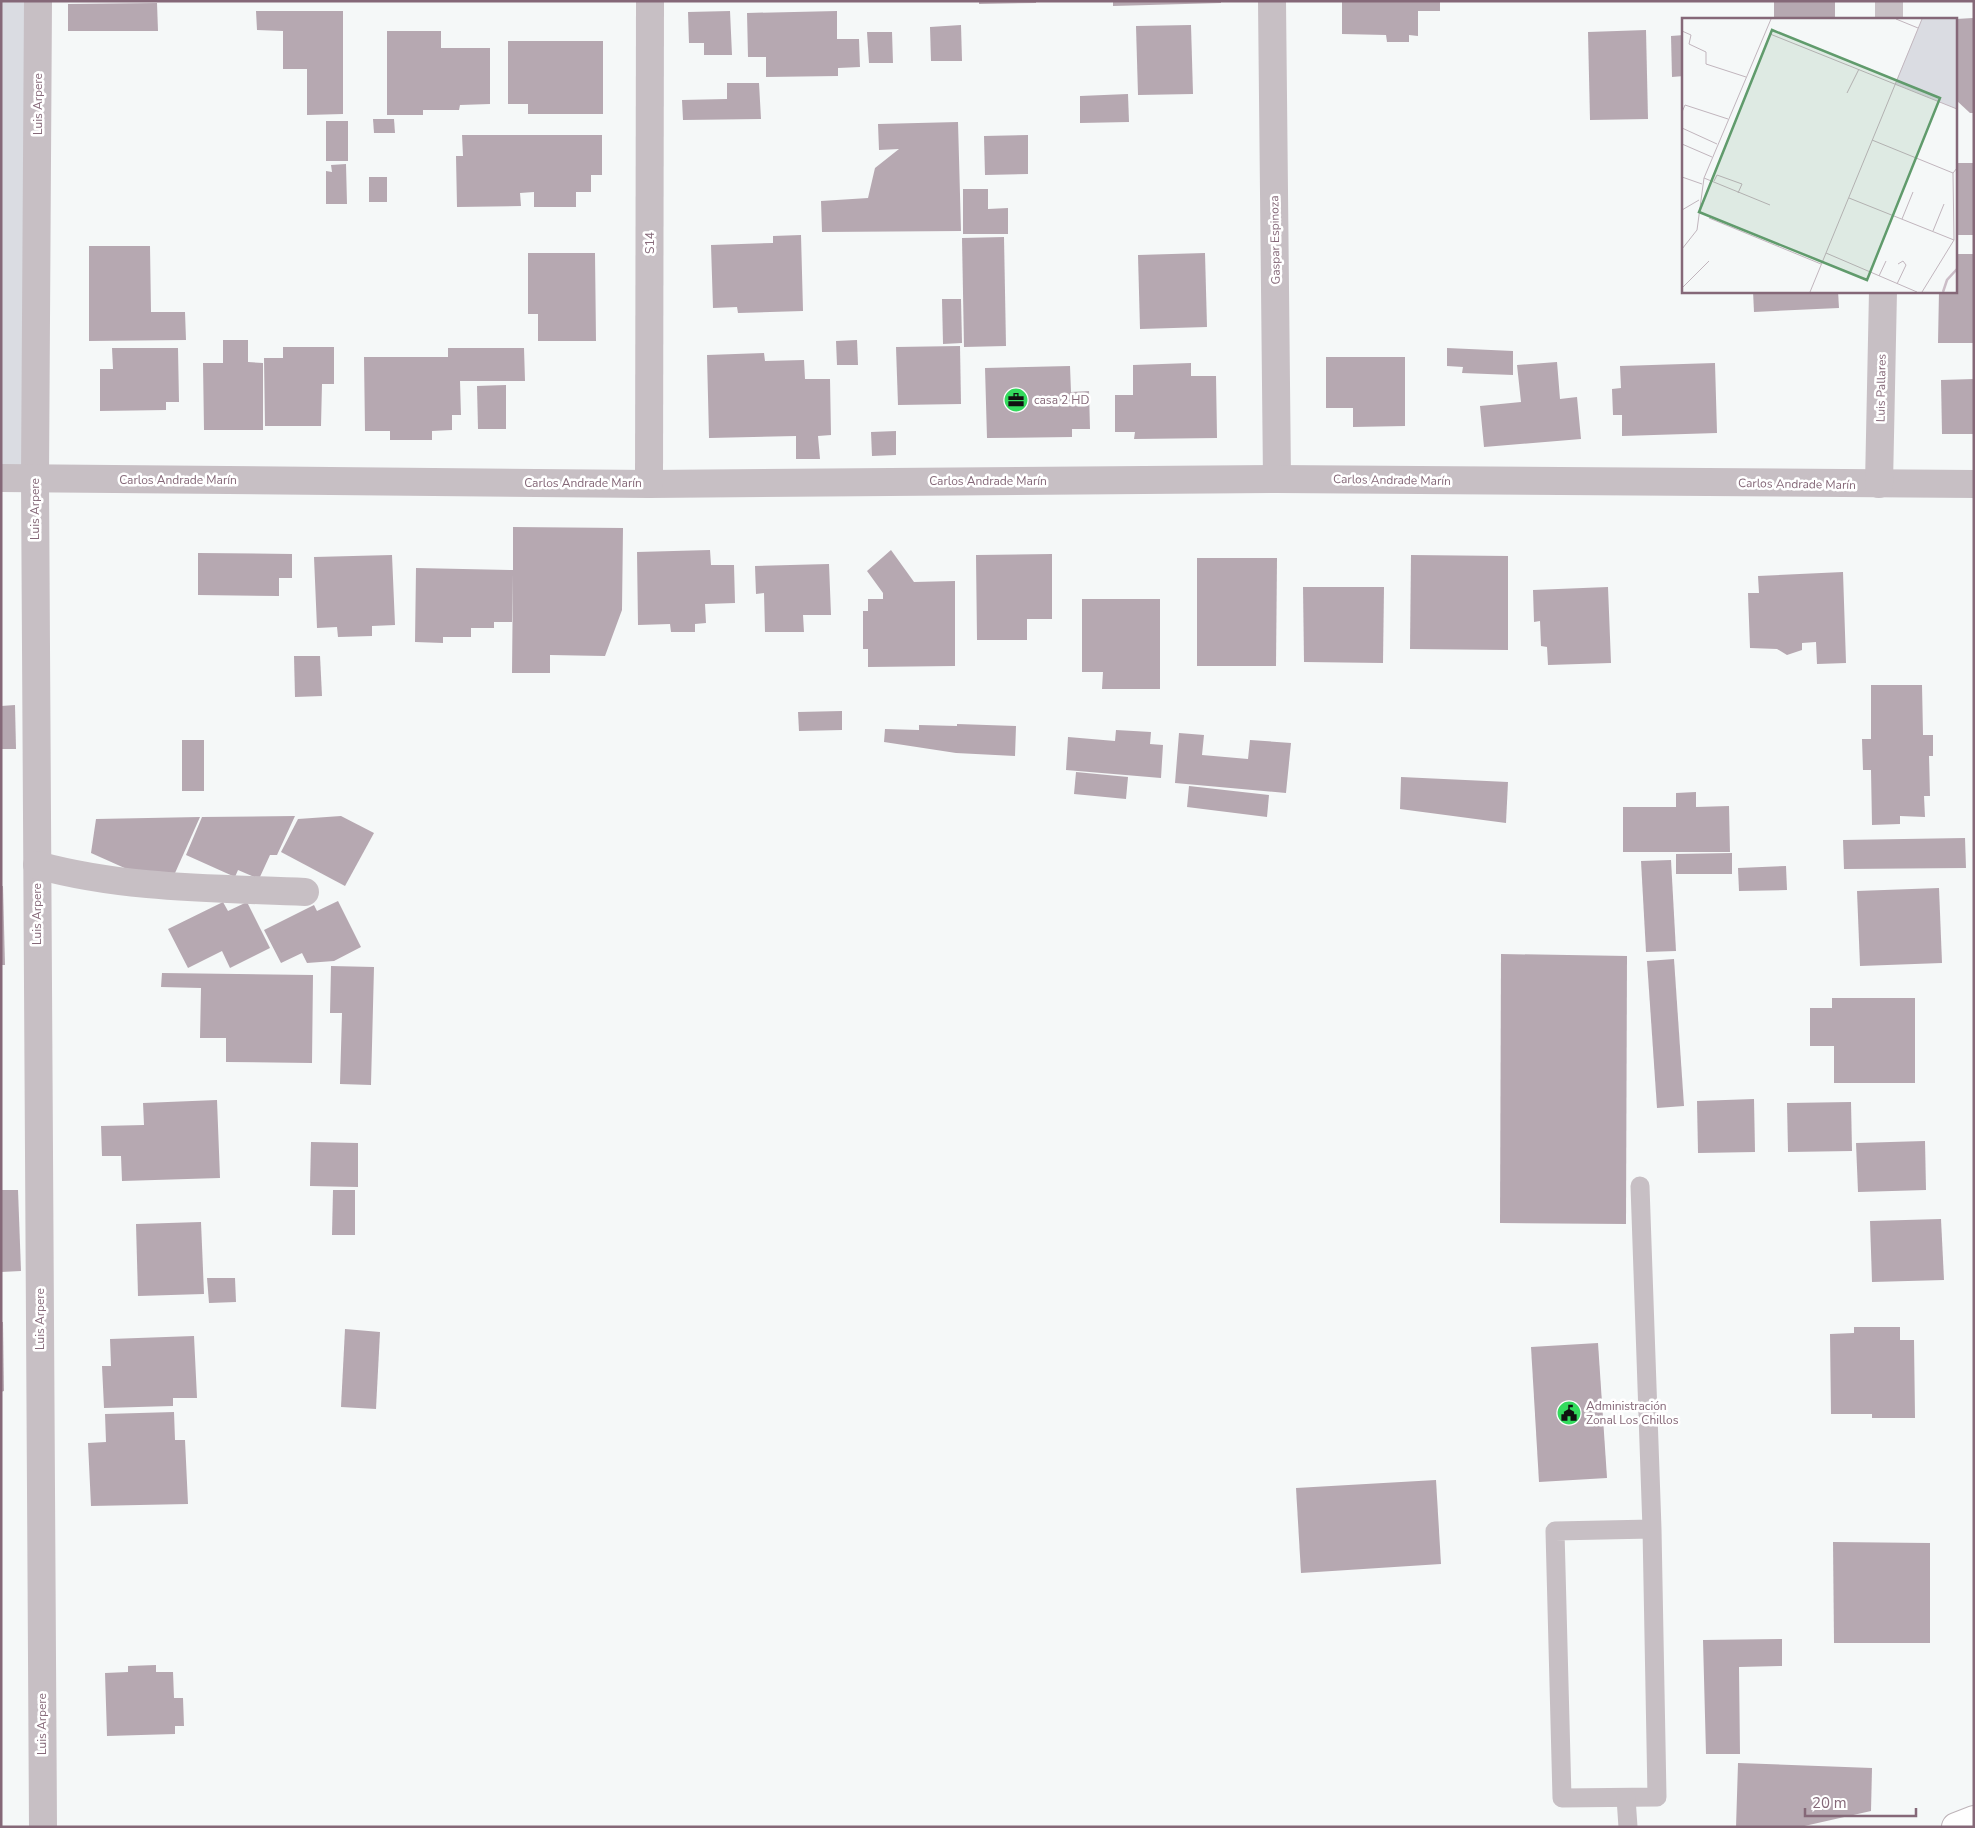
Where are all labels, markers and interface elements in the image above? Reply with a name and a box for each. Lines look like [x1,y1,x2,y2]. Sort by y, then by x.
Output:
inset map [1682,18,1958,292]
street label: Luis Arpere [30,73,46,135]
street label: Gaspar Espinoza [1266,195,1284,285]
street label: S14 [642,232,658,254]
street label: Luis Pallares [1872,354,1890,422]
office icon: casa 2 HD [1003,387,1029,413]
place label: casa 2 HD [1034,392,1089,408]
street label: Carlos Andrade Marín [1333,471,1451,489]
street label: Carlos Andrade Marín [119,472,237,488]
street label: Carlos Andrade Marín [929,473,1047,489]
street label: Carlos Andrade Marín [524,475,642,491]
street label: Carlos Andrade Marín [1738,475,1856,493]
street label: Luis Arpere [27,478,43,540]
street label: Luis Arpere [29,883,45,945]
street label: Luis Arpere [32,1288,48,1350]
place label: Administración Zonal Los Chillos [1586,1398,1679,1428]
public building icon: Administración Zonal Los Chillos [1556,1400,1582,1426]
street label: Luis Arpere [34,1693,50,1755]
scale bar [1805,1786,1916,1818]
text: 20 m [1812,1793,1847,1813]

